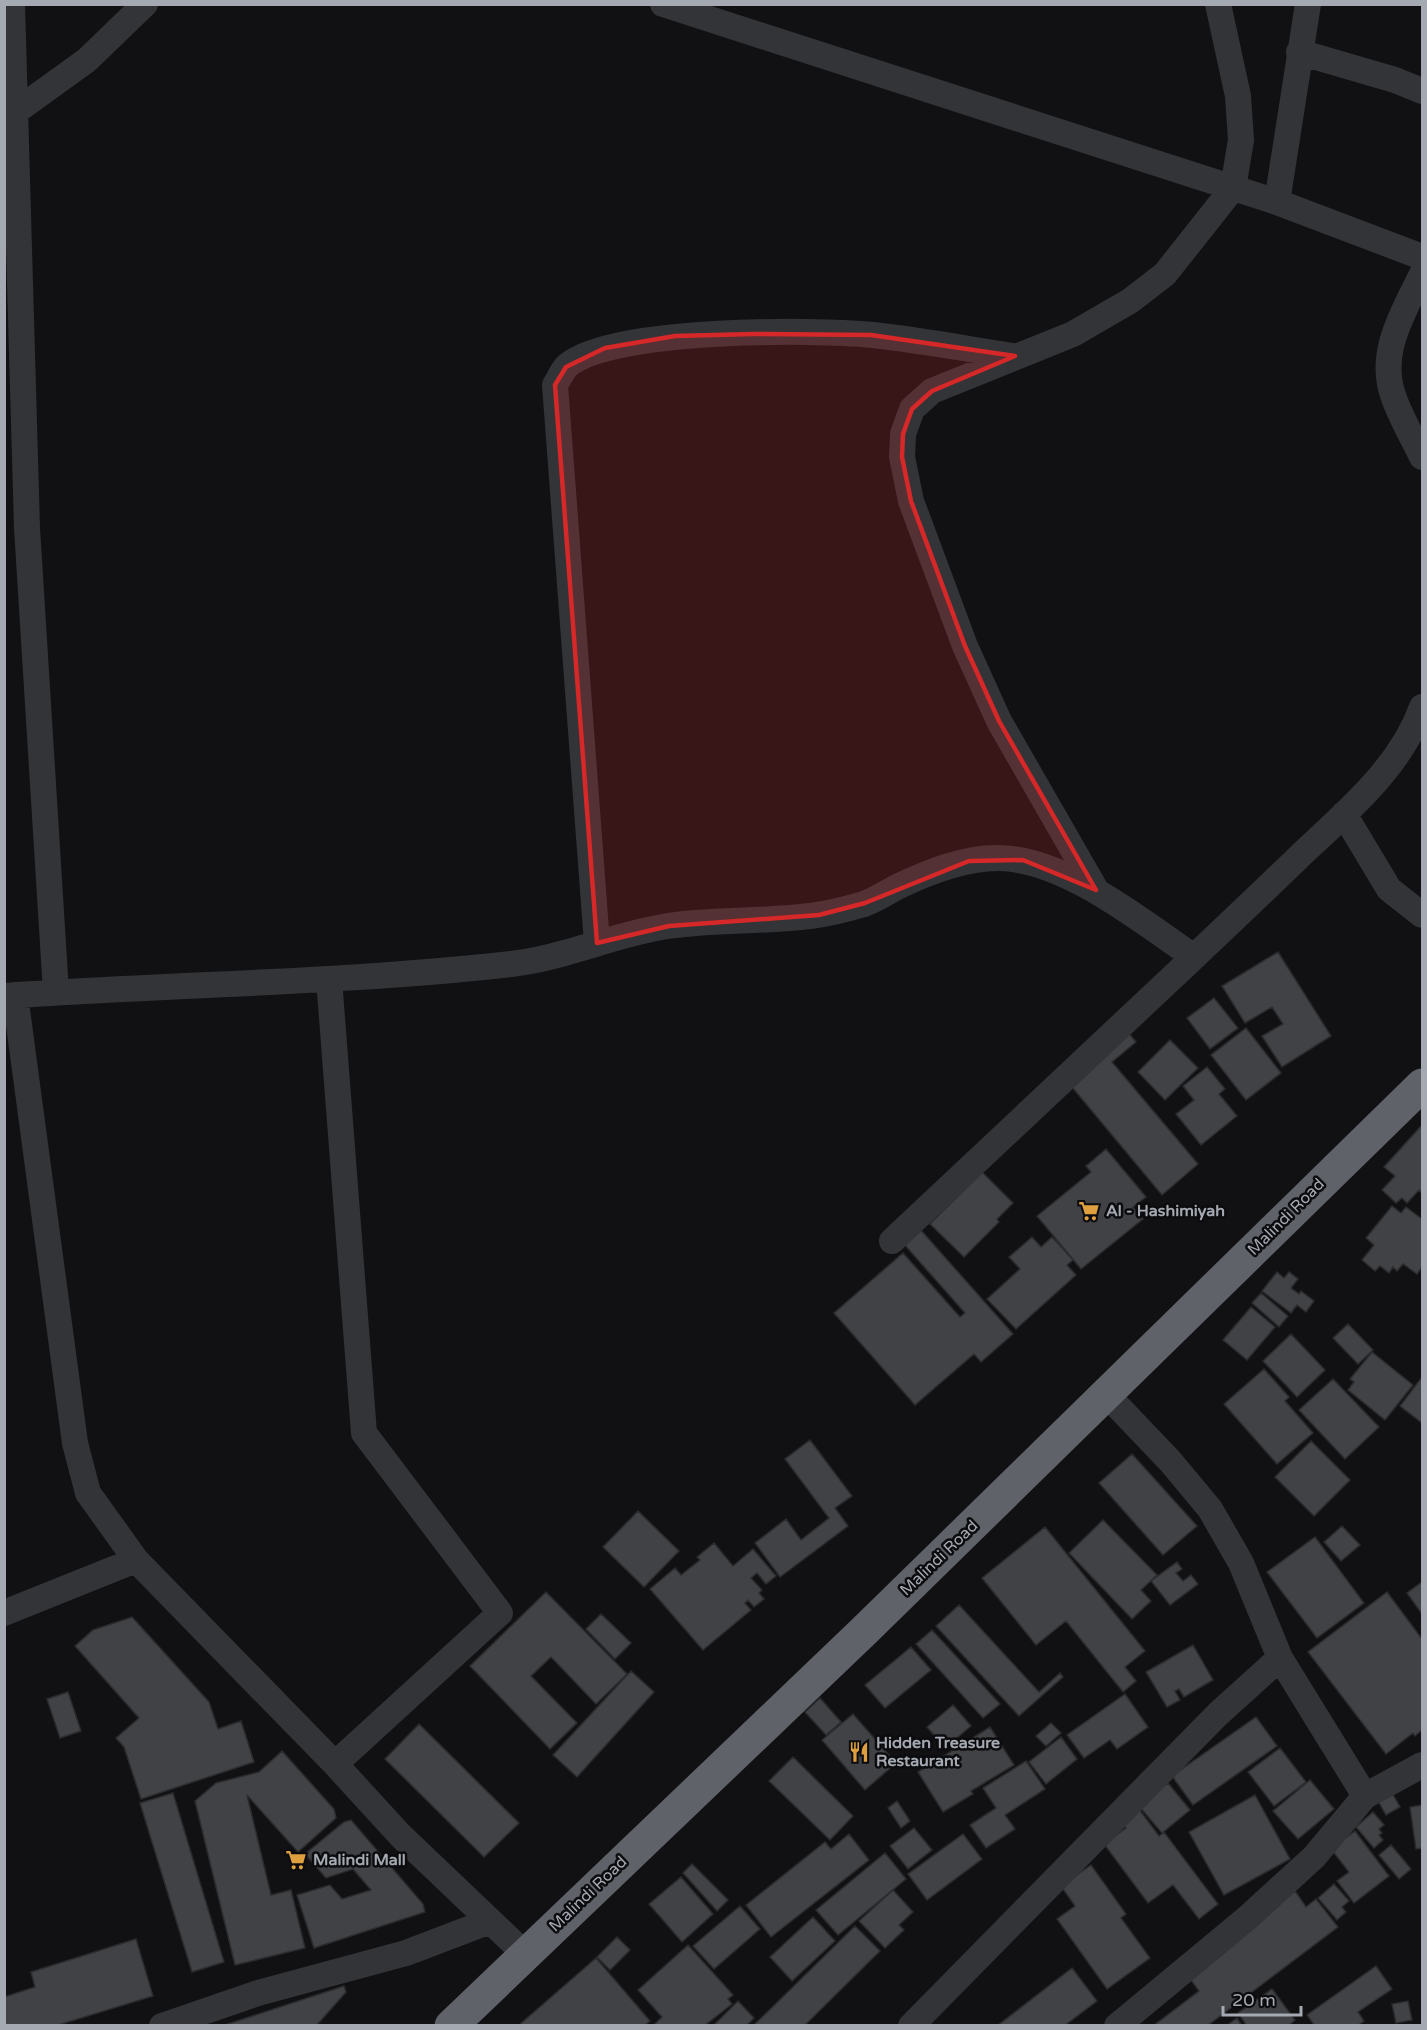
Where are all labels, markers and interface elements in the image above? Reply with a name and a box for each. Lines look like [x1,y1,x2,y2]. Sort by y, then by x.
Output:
street label: Malindi Road [1243,1174,1329,1260]
supermarket icon: Al - Hashimiyah [1077,1199,1101,1223]
place label: Al - Hashimiyah [1106,1201,1225,1221]
street label: Malindi Road [896,1516,982,1600]
place label: Hidden Treasure Restaurant [876,1733,1000,1771]
restaurant icon: Hidden Treasure Restaurant [847,1740,871,1764]
supermarket icon: Malindi Mall [284,1848,308,1872]
place label: Malindi Mall [313,1850,406,1870]
street label: Malindi Road [545,1852,631,1936]
scale bar [1223,1979,1301,2017]
text: 20 m [1232,1989,1276,2011]

